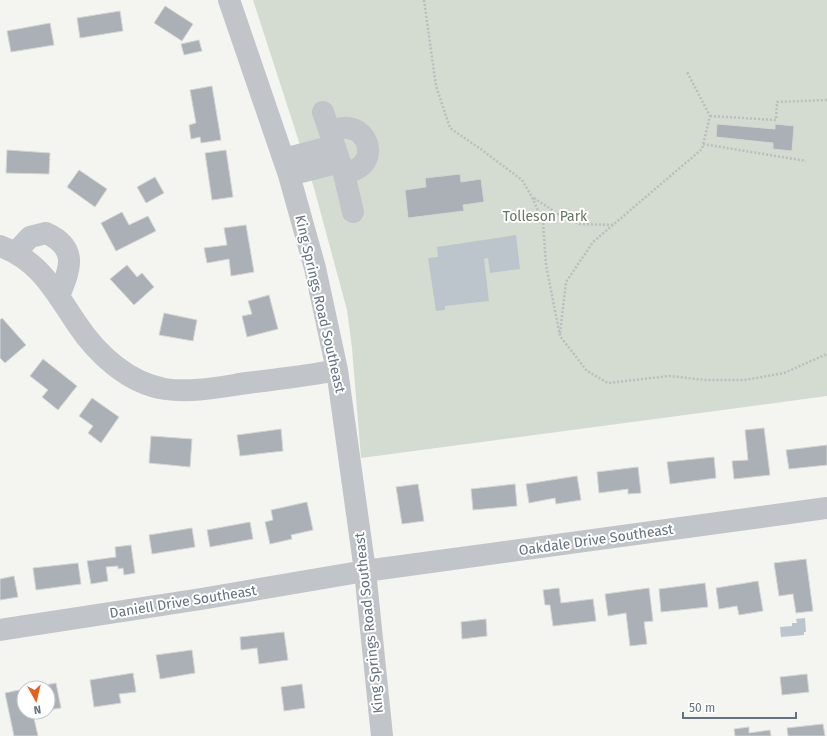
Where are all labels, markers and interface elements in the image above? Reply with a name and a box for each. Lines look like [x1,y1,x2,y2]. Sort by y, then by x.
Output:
park label: Tolleson Park [503,208,588,225]
street label: King Springs Road Southeast [291,213,349,396]
street label: Oakdale Drive Southeast [518,521,675,559]
street label: King Springs Road Southeast [351,531,387,714]
street label: Daniell Drive Southeast [108,582,259,622]
north arrow [16,680,56,720]
scale bar [683,694,796,720]
text: 50 m [689,701,715,715]
text: N [33,702,42,716]

